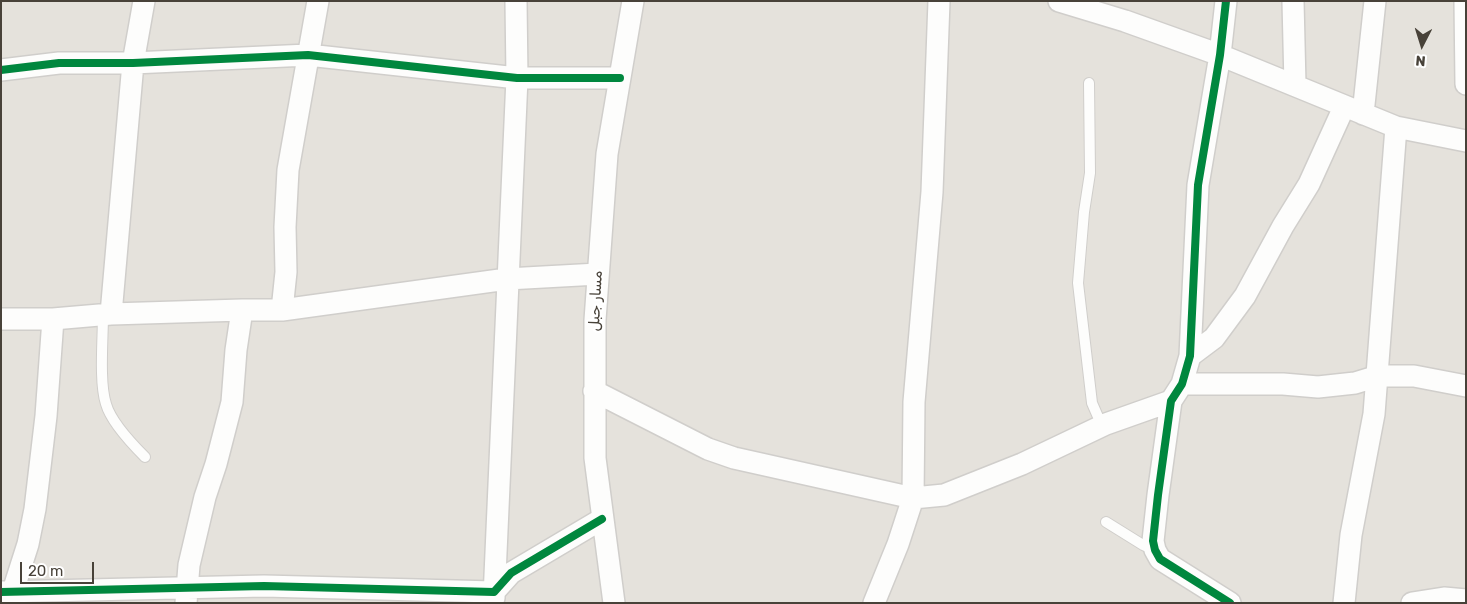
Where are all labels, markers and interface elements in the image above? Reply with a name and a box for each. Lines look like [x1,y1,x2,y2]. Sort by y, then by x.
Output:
north arrow [1397,20,1447,70]
text: N [1415,52,1426,69]
street label: مسار جبل [585,270,607,332]
scale bar [22,552,96,584]
text: 20 m [28,562,63,580]

